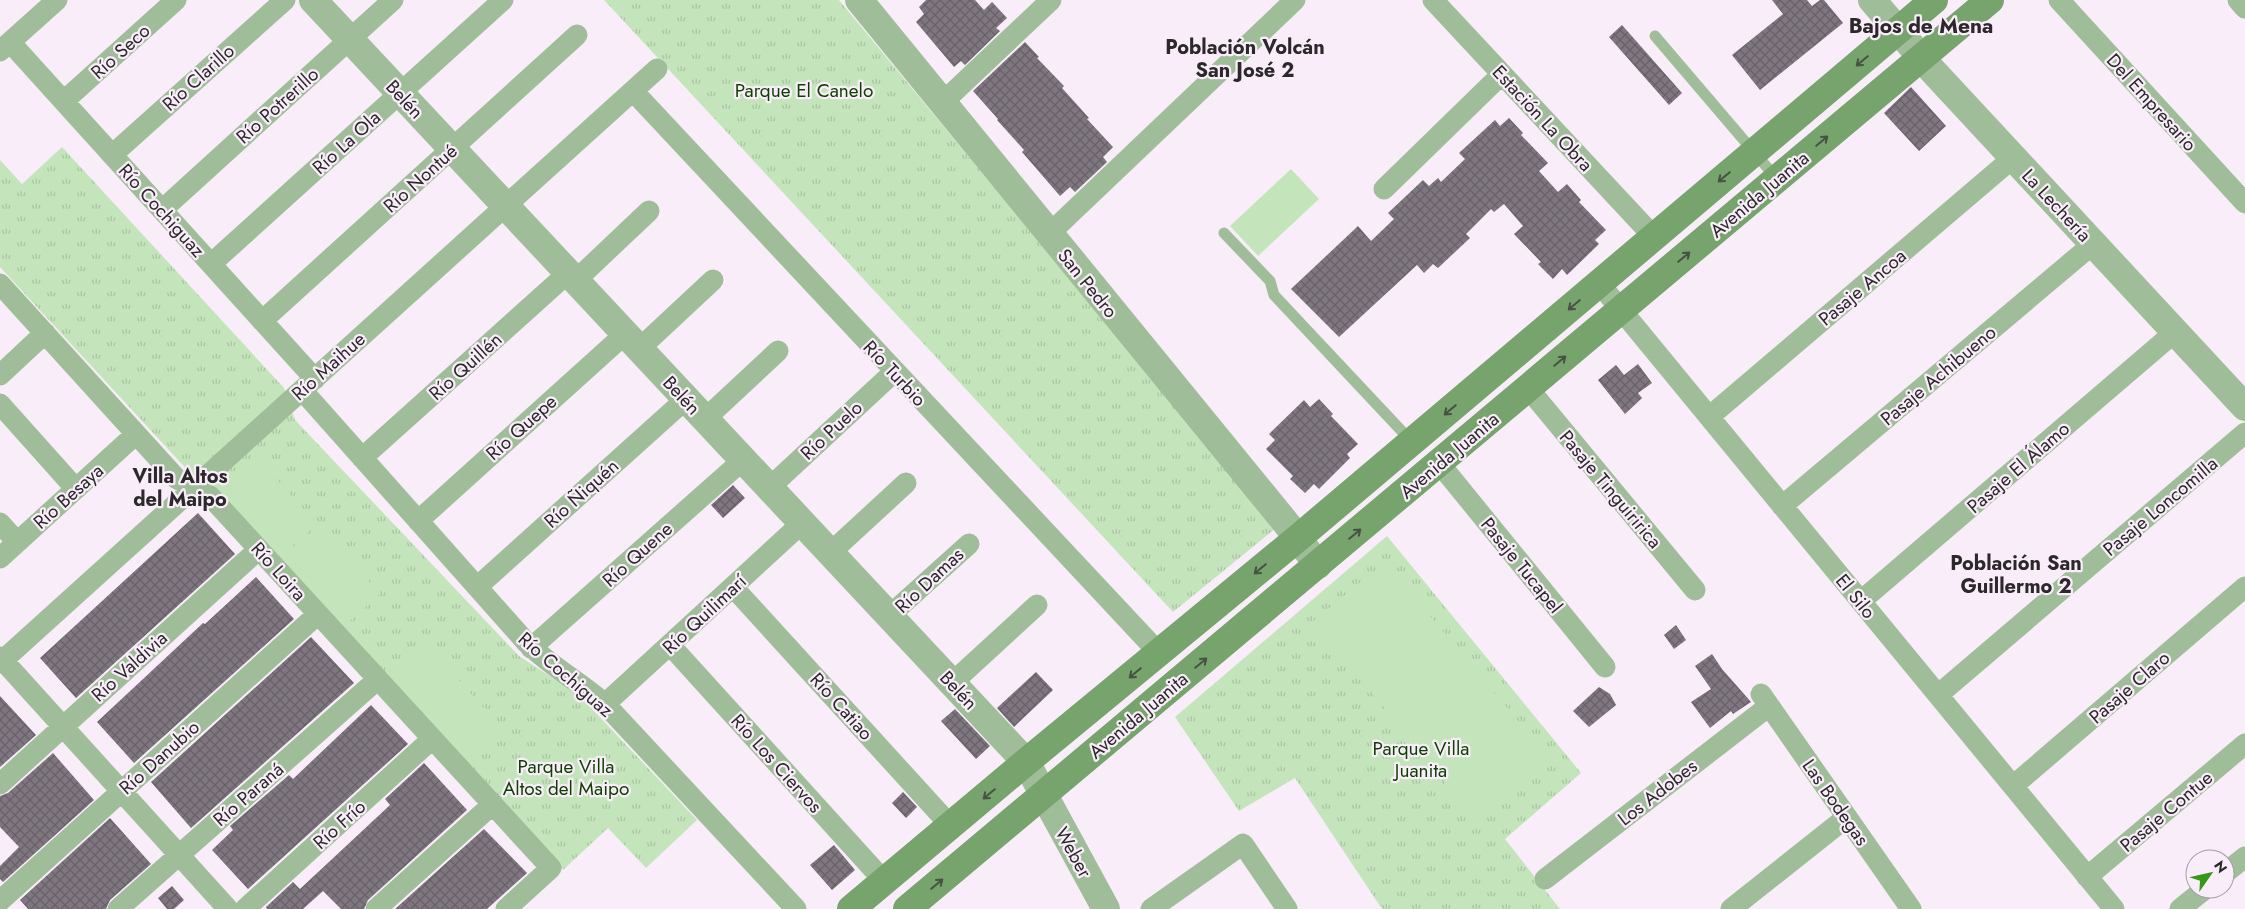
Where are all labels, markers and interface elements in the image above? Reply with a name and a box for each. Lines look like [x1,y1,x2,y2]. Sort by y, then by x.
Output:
district label: Bajos de Mena [1849,11,1993,41]
street label: Río Seco [85,17,156,85]
district label: Población Volcán San José 2 [1165,33,1325,85]
street label: Río Clarillo [156,38,240,117]
street label: Del Empresario [2100,47,2203,157]
one-way arrow [1855,55,1868,66]
street label: Estación La Obra [1486,59,1599,178]
street label: Río Potrerillo [230,61,325,150]
street label: Belén [380,74,430,125]
park label: Parque El Canelo [735,77,873,104]
street label: Río La Ola [306,104,386,180]
one-way arrow [1815,136,1828,147]
street label: Río Nontué [377,138,463,219]
street label: Avenida Juanita [1704,145,1815,244]
street label: Río Cochiguaz [112,158,211,263]
street label: La Lechería [2016,163,2098,248]
one-way arrow [1718,171,1731,183]
street label: San Pedro [1051,243,1124,324]
street label: Pasaje Ancoa [1813,243,1912,332]
one-way arrow [1678,251,1691,263]
one-way arrow [1567,299,1580,310]
street label: Pasaje Achibueno [1875,319,2002,432]
street label: Río Maihue [286,326,371,407]
street label: Río Quillén [423,326,508,407]
street label: Río Turbio [857,334,932,412]
one-way arrow [1553,356,1566,367]
street label: Belén [657,370,707,421]
street label: Río Quepe [480,388,563,467]
street label: Río Puelo [794,395,868,466]
one-way arrow [1443,404,1456,415]
street label: Avenida Juanita [1394,406,1505,505]
street label: Pasaje El Álamo [1961,415,2075,519]
street label: Pasaje Tinguiririca [1553,424,1668,554]
street label: Pasaje Loncomilla [2097,450,2223,562]
street label: Río Ñiquén [538,453,625,534]
street label: Río Besaya [27,457,109,535]
district label: Villa Altos del Maipo [131,462,228,514]
street label: Pasaje Tucapel [1474,512,1569,619]
street label: Río Quene [596,515,679,593]
one-way arrow [1349,528,1362,539]
street label: Río Loira [245,536,312,607]
street label: Río Damas [889,541,970,619]
district label: Población San Guillermo 2 [1950,549,2082,601]
one-way arrow [1254,564,1267,575]
street label: Río Quilimarí [656,568,753,660]
street label: El Silo [1829,568,1882,624]
street label: Río Valdivia [85,625,173,708]
street label: Río Cochiguaz [512,626,619,723]
street label: Pasaje Claro [2083,645,2176,730]
one-way arrow [1195,657,1208,668]
street label: Belén [934,665,984,716]
street label: Avenida Juanita [1083,666,1194,765]
street label: Río Catiao [804,667,879,746]
one-way arrow [1129,667,1142,678]
street label: Río Los Ciervos [725,708,829,819]
street label: Río Danubio [113,714,205,801]
park label: Parque Villa Juanita [1373,735,1469,784]
park label: Parque Villa Altos del Maipo [503,753,629,802]
street label: Los Adobes [1612,753,1703,832]
street label: Las Bodegas [1796,753,1876,851]
street label: Río Paraná [207,756,289,833]
street label: Pasaje Contue [2114,764,2219,858]
one-way arrow [982,788,995,799]
street label: Río Frío [307,793,372,855]
street label: Weber [1049,822,1099,883]
north arrow [2185,849,2235,899]
text: N [2209,857,2232,877]
one-way arrow [930,878,943,890]

